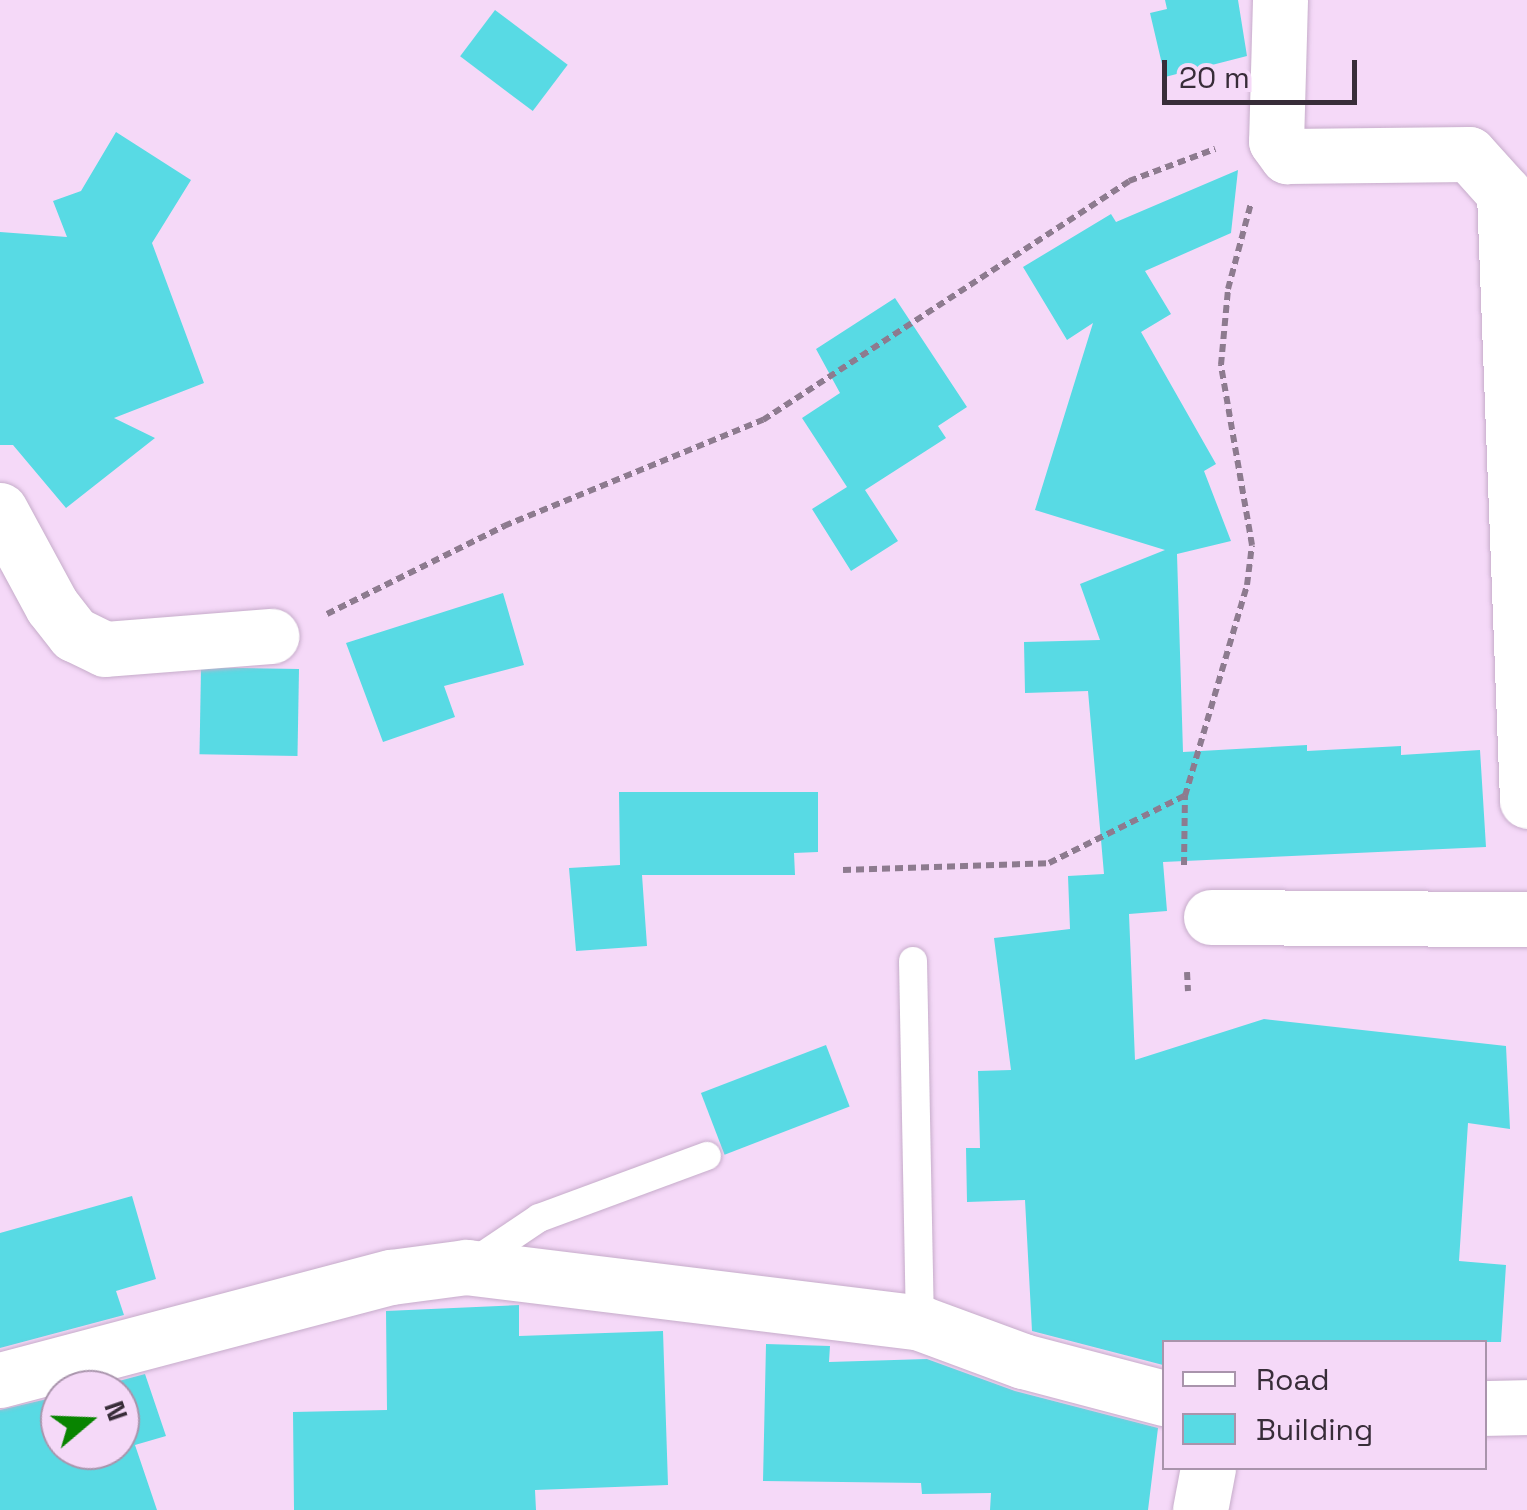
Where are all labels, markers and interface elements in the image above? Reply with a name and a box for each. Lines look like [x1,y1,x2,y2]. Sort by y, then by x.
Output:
scale bar [1167,40,1362,102]
text: 20 m [1179,58,1250,97]
legend [1162,1340,1487,1470]
text: Road [1256,1360,1330,1399]
north arrow [40,1370,140,1470]
text: N [96,1396,137,1426]
text: Building [1256,1410,1373,1449]

